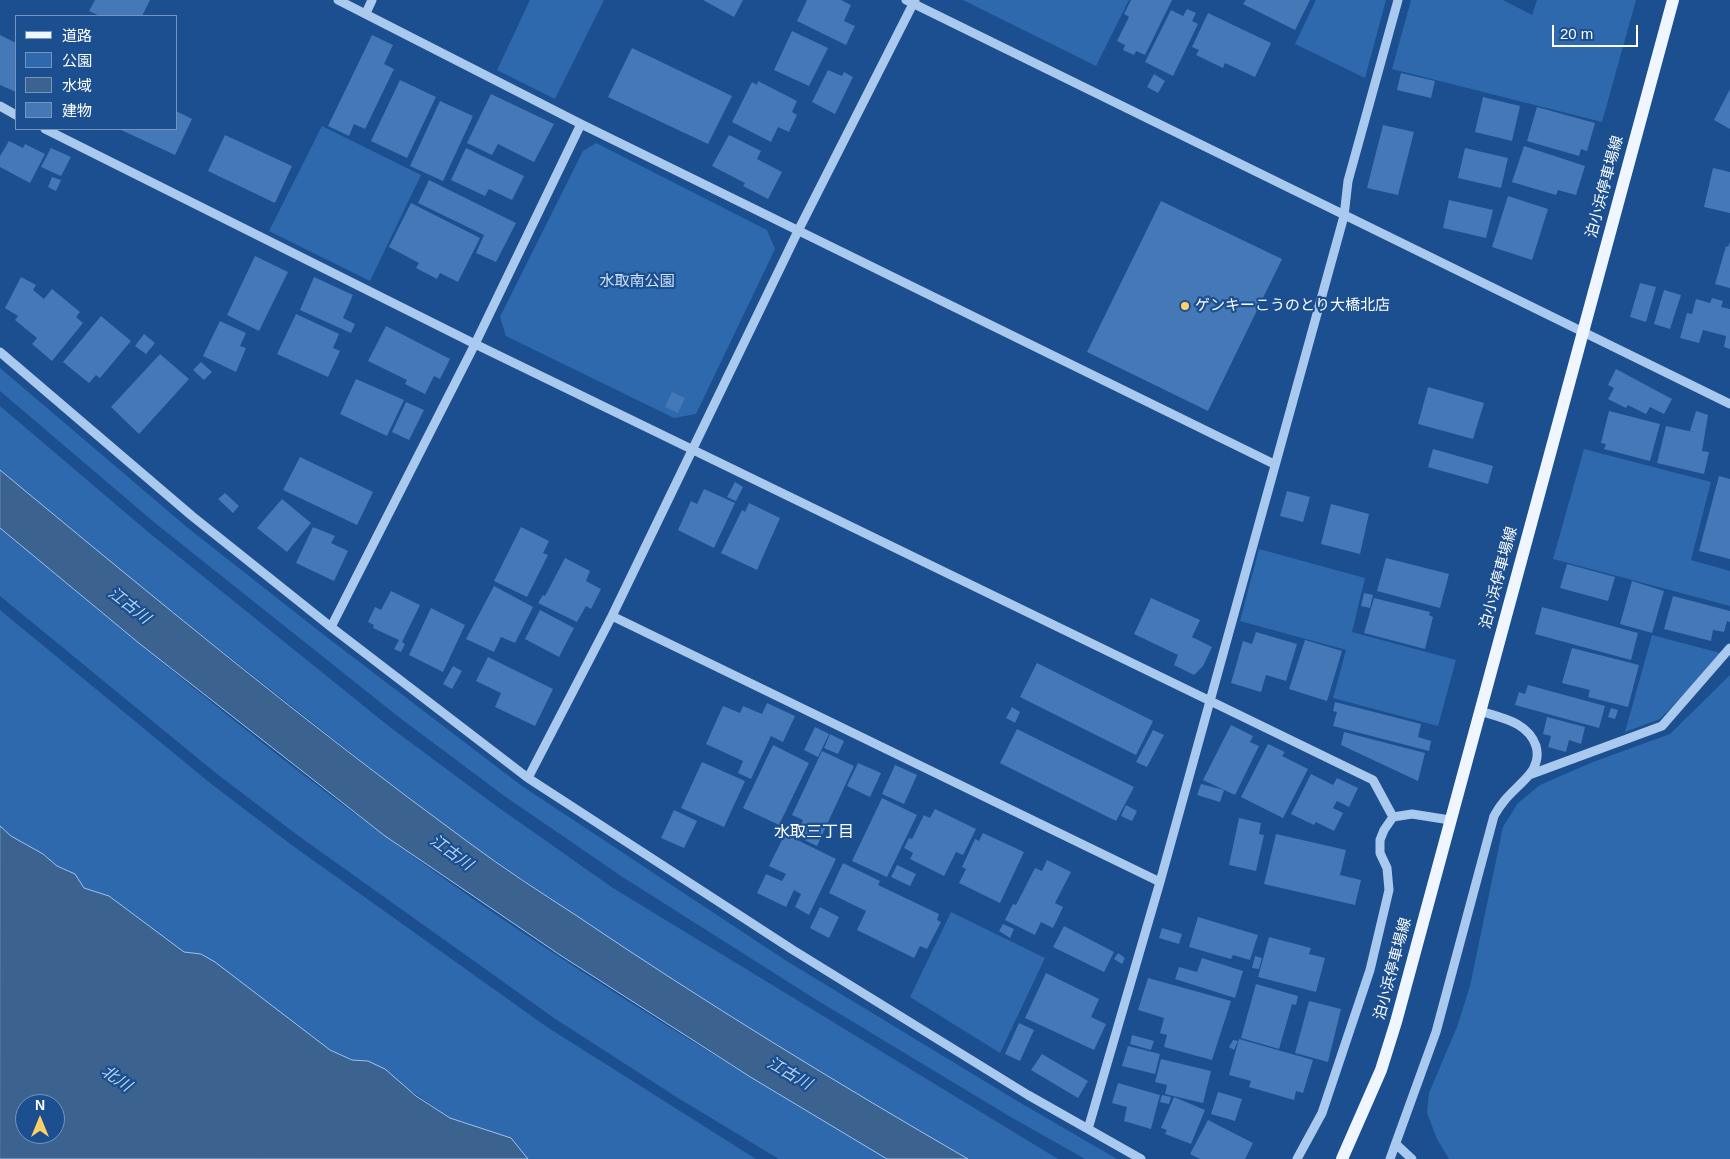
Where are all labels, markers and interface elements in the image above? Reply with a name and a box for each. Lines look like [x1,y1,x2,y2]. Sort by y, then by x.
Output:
legend [15,15,178,130]
scale bar [1555,15,1641,47]
text: 20 m [1560,25,1593,42]
text: 道路 [62,27,92,44]
text: 公園 [62,52,92,69]
text: 水域 [62,77,92,94]
text: 建物 [62,102,92,119]
street label: 泊小浜停車場線 [1583,134,1627,240]
park label: 水取南公園 [600,273,674,291]
place label: ゲンキーこうのとり大橋北店 [1195,297,1390,315]
marker: ゲンキーこうのとり大橋北店 [1179,300,1191,312]
street label: 泊小浜停車場線 [1477,525,1521,631]
water label: 江古川 [104,584,154,628]
district label: 水取三丁目 [774,823,854,843]
water label: 江古川 [426,831,476,875]
street label: 泊小浜停車場線 [1371,916,1415,1022]
water label: 江古川 [763,1054,815,1094]
water label: 北川 [97,1062,135,1096]
north arrow [15,1094,65,1144]
text: N [35,1097,45,1113]

